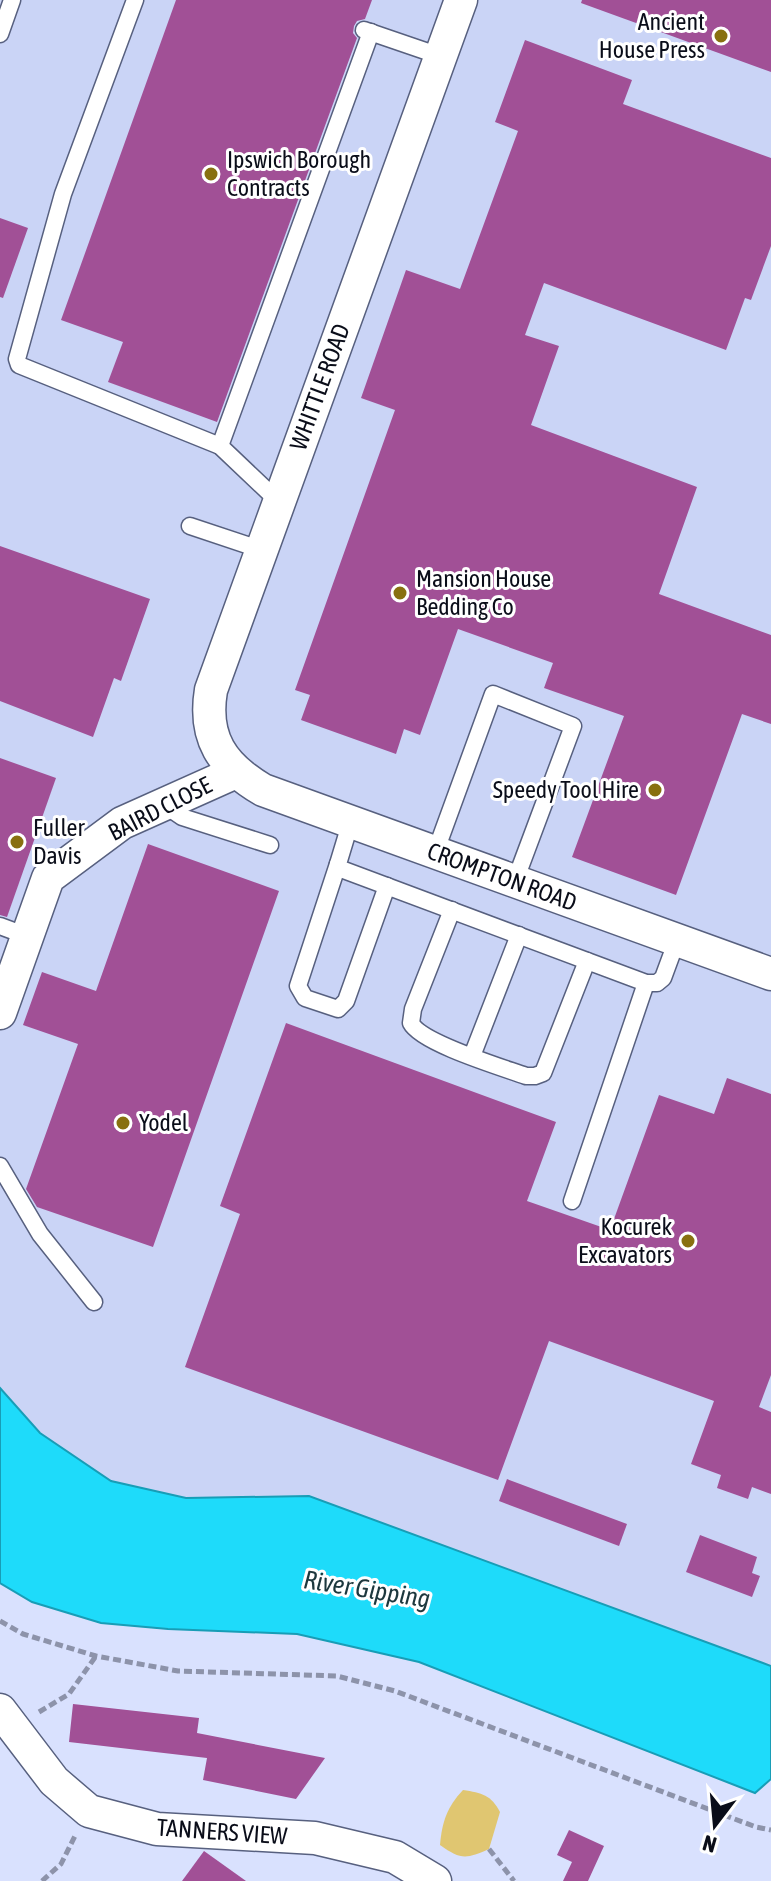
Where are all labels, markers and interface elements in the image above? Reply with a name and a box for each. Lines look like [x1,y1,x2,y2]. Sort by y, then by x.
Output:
place label: Ancient House Press [599,8,705,63]
marker: Ancient House Press [712,27,730,45]
place label: Ipswich Borough Contracts [227,146,371,201]
marker: Ipswich Borough Contracts [202,165,220,183]
street label: WHITTLE ROAD [284,320,355,454]
place label: Mansion House Bedding Co [416,565,551,620]
marker: Mansion House Bedding Co [391,584,409,602]
street label: BAIRD CLOSE [104,771,216,846]
place label: Speedy Tool Hire [493,776,639,803]
marker: Speedy Tool Hire [646,781,664,799]
place label: Fuller Davis [33,814,85,869]
marker: Fuller Davis [8,833,26,851]
street label: CROMPTON ROAD [424,837,581,916]
place label: Yodel [139,1109,189,1136]
marker: Yodel [114,1114,132,1132]
place label: Kocurek Excavators [578,1213,672,1268]
marker: Kocurek Excavators [679,1232,697,1250]
water label: River Gipping [302,1564,432,1614]
north arrow [675,1785,755,1865]
street label: TANNERS VIEW [156,1813,289,1850]
text: N [700,1830,719,1859]

